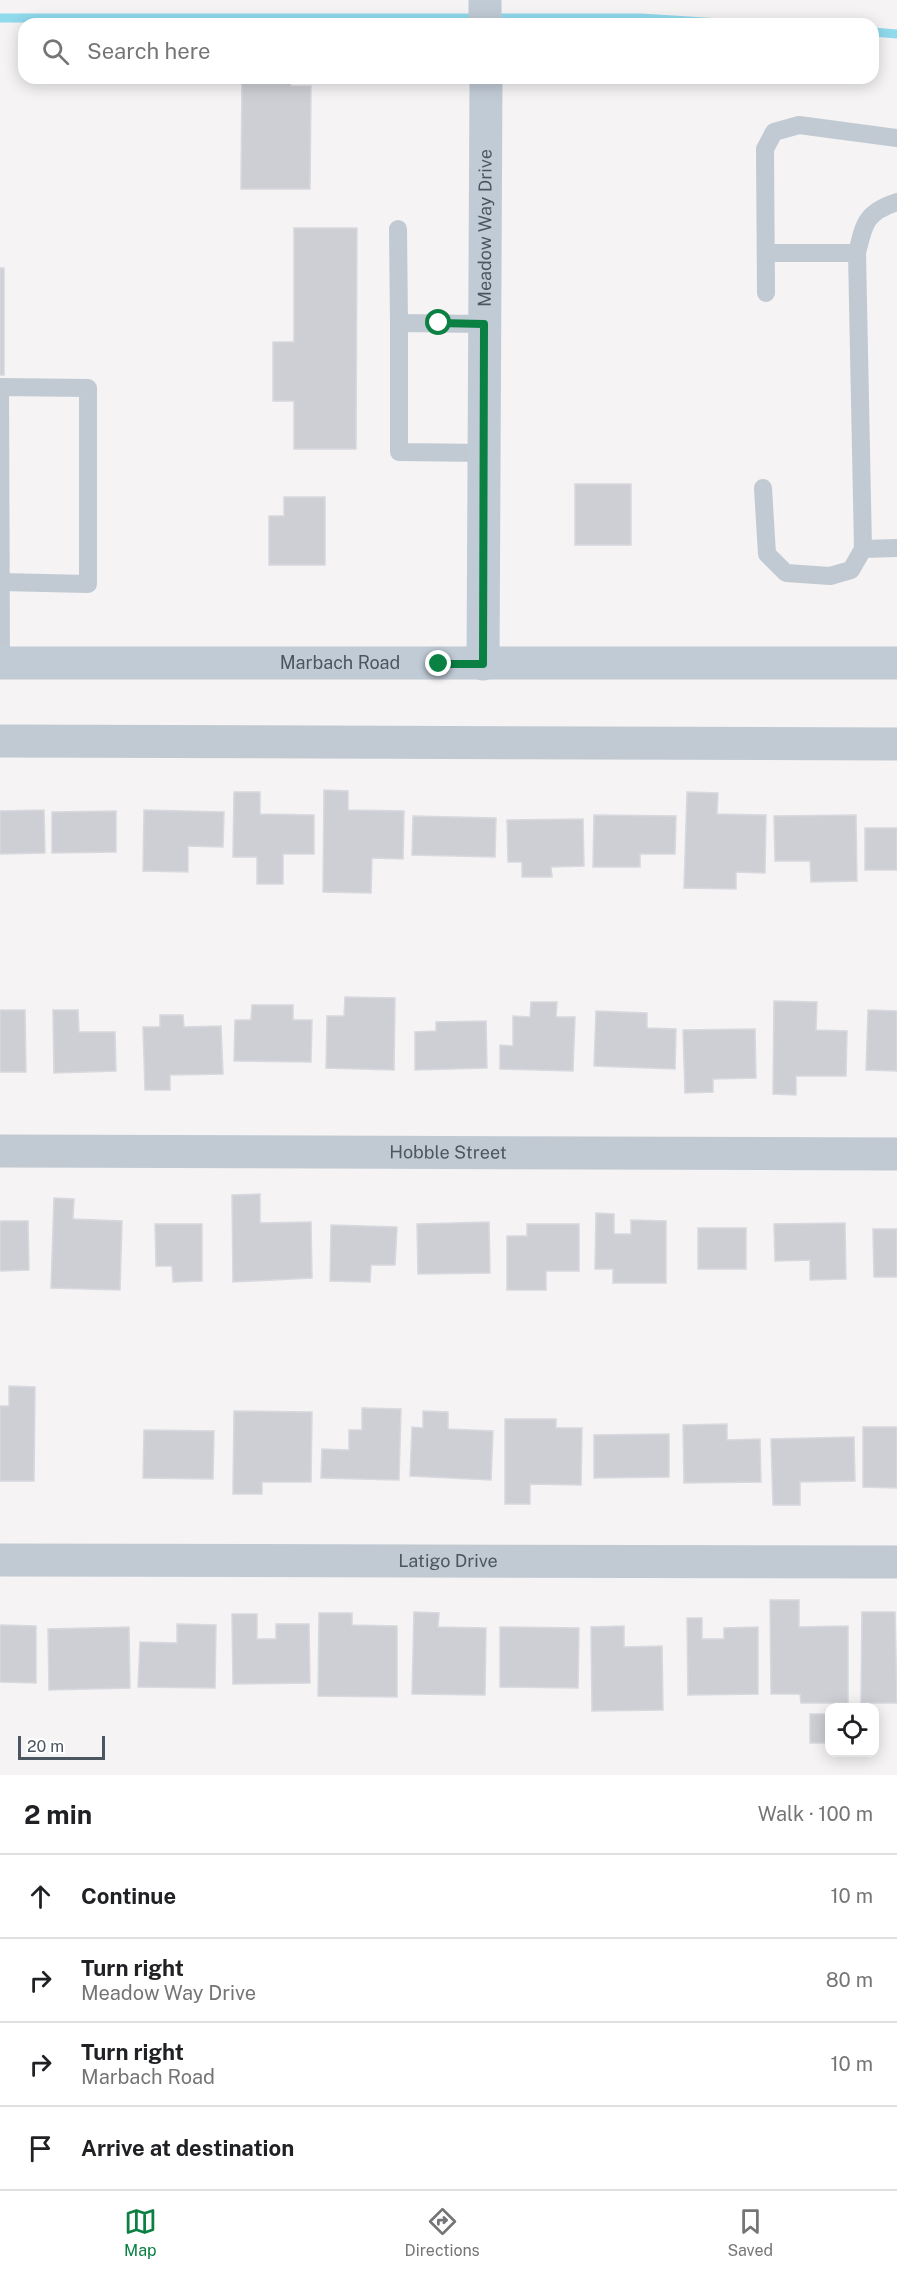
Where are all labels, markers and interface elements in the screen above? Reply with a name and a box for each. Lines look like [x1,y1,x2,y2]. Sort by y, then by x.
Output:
search box [18,18,879,84]
icon: search [39,35,72,68]
text: Search here [87,38,211,64]
street label: Meadow Way Drive [474,149,496,307]
route start [425,309,451,335]
route end [425,650,451,676]
street label: Marbach Road [280,652,400,673]
street label: Hobble Street [389,1141,507,1163]
street label: Latigo Drive [398,1550,498,1571]
map controls [825,1703,879,1757]
button: locate [825,1703,879,1757]
scale bar [18,1733,105,1760]
text: 20 m [27,1737,64,1756]
text: 2 min [24,1799,92,1830]
text: Walk · 100 m [758,1802,873,1826]
icon: ahead [24,1880,57,1913]
text: Continue [81,1883,176,1909]
text: 10 m [830,1884,873,1908]
text: Turn right [81,1955,184,1981]
icon: right [24,1964,57,1997]
text: 80 m [826,1968,873,1992]
text: Meadow Way Drive [81,1981,256,2005]
text: Turn right [81,2039,184,2065]
icon: right [24,2048,57,2081]
text: 10 m [830,2052,873,2076]
text: Marbach Road [81,2065,215,2089]
icon: arrive [24,2132,57,2165]
text: Arrive at destination [81,2135,294,2161]
tab: Map [124,2205,157,2260]
tab: Directions [405,2205,480,2260]
tab: Saved [727,2205,773,2260]

